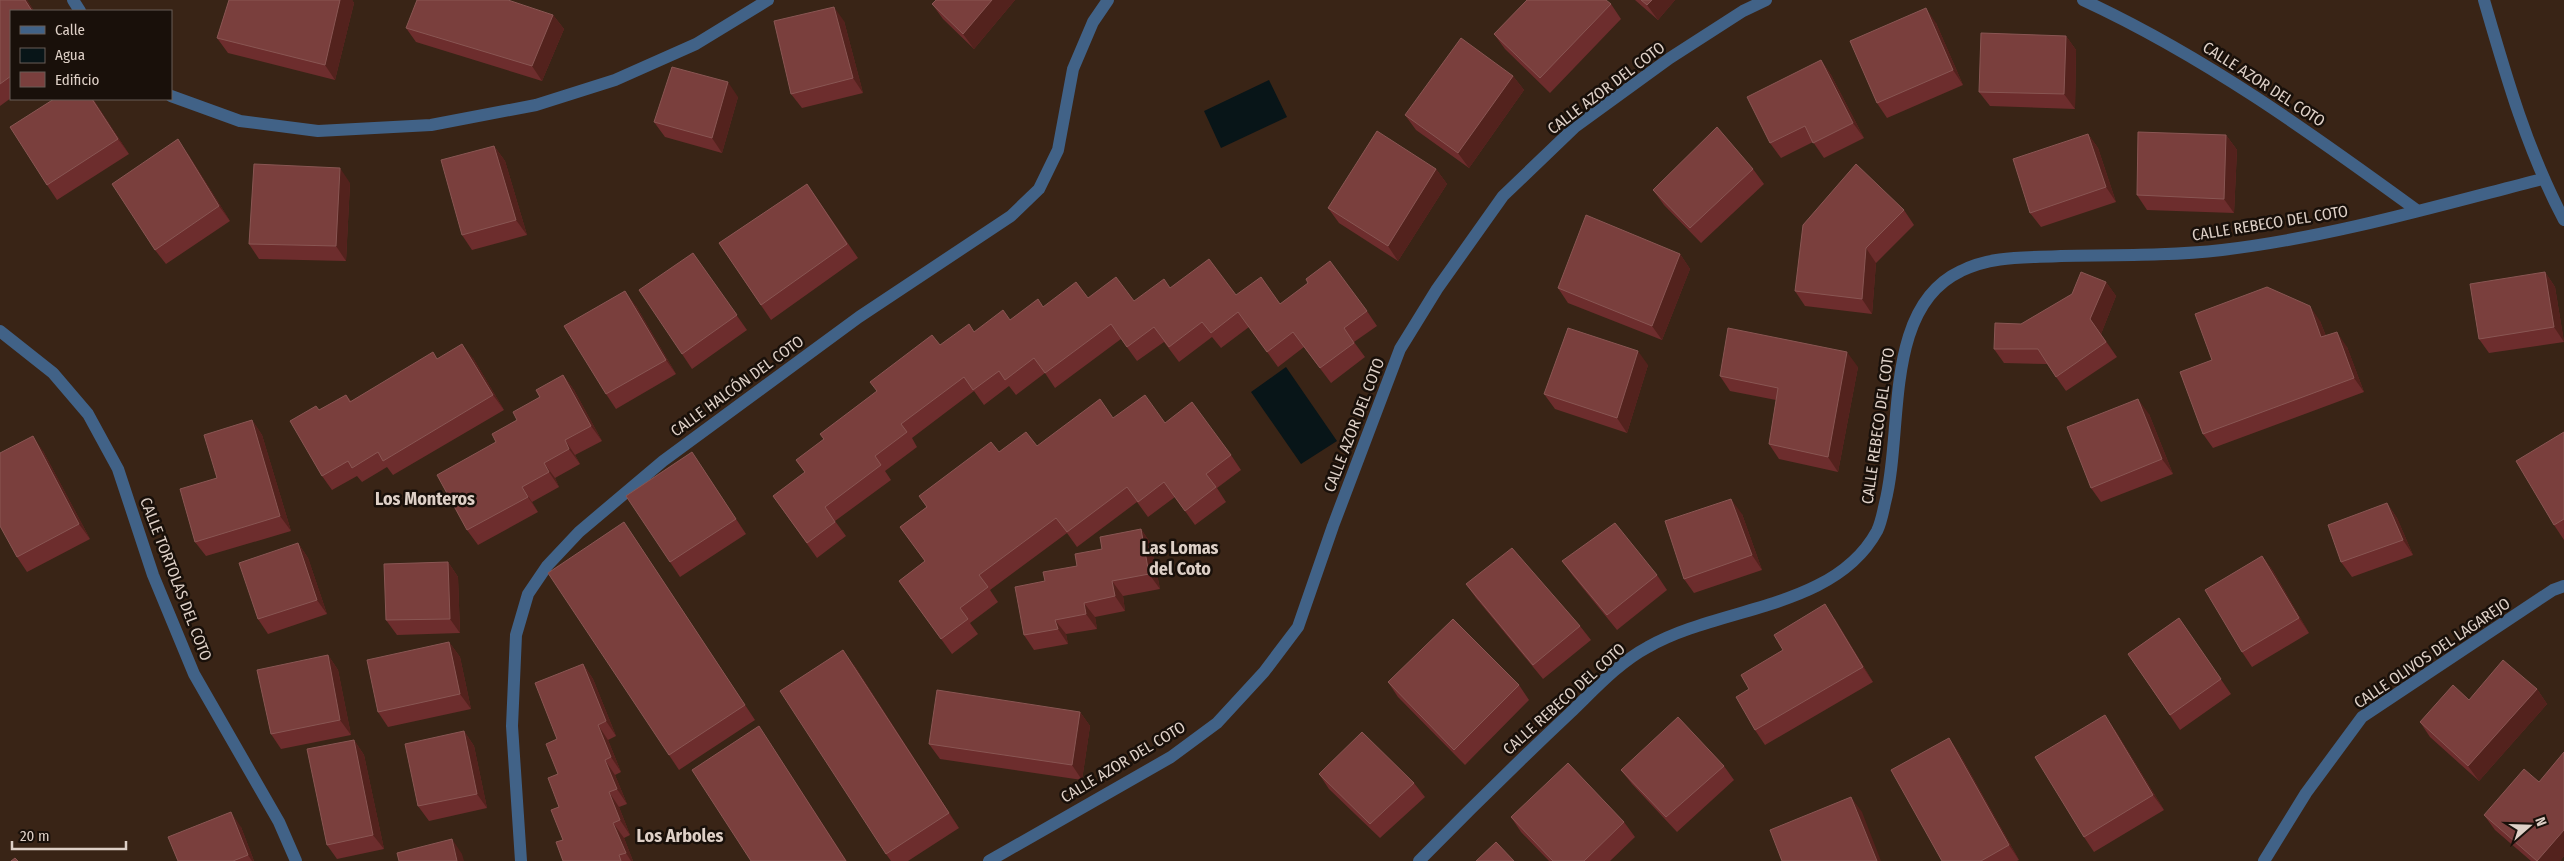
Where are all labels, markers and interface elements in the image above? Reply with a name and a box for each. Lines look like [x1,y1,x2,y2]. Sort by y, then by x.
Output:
legend [10,10,172,100]
text: Calle [55,21,85,39]
street label: CALLE AZOR DEL COTO [2199,37,2329,131]
street label: CALLE AZOR DEL COTO [1544,38,1668,138]
text: Agua [55,46,85,64]
text: Edificio [55,71,100,89]
street label: CALLE REBECO DEL COTO [2191,201,2349,245]
street label: CALLE HALCÓN DEL COTO [667,331,807,441]
street label: CALLE REBECO DEL COTO [1858,347,1898,505]
street label: CALLE AZOR DEL COTO [1320,355,1388,495]
district label: Los Monteros [375,488,475,510]
street label: CALLE TORTOLAS DEL COTO [136,495,216,663]
district label: Las Lomas del Coto [1142,537,1219,580]
street label: CALLE OLIVOS DEL LAGAREJO [2350,594,2514,712]
street label: CALLE REBECO DEL COTO [1499,639,1629,759]
street label: CALLE AZOR DEL COTO [1057,717,1189,807]
north arrow [2504,801,2554,851]
text: N [2531,815,2550,829]
scale bar [12,818,126,850]
district label: Los Arboles [637,825,724,847]
text: 20 m [20,827,50,845]

